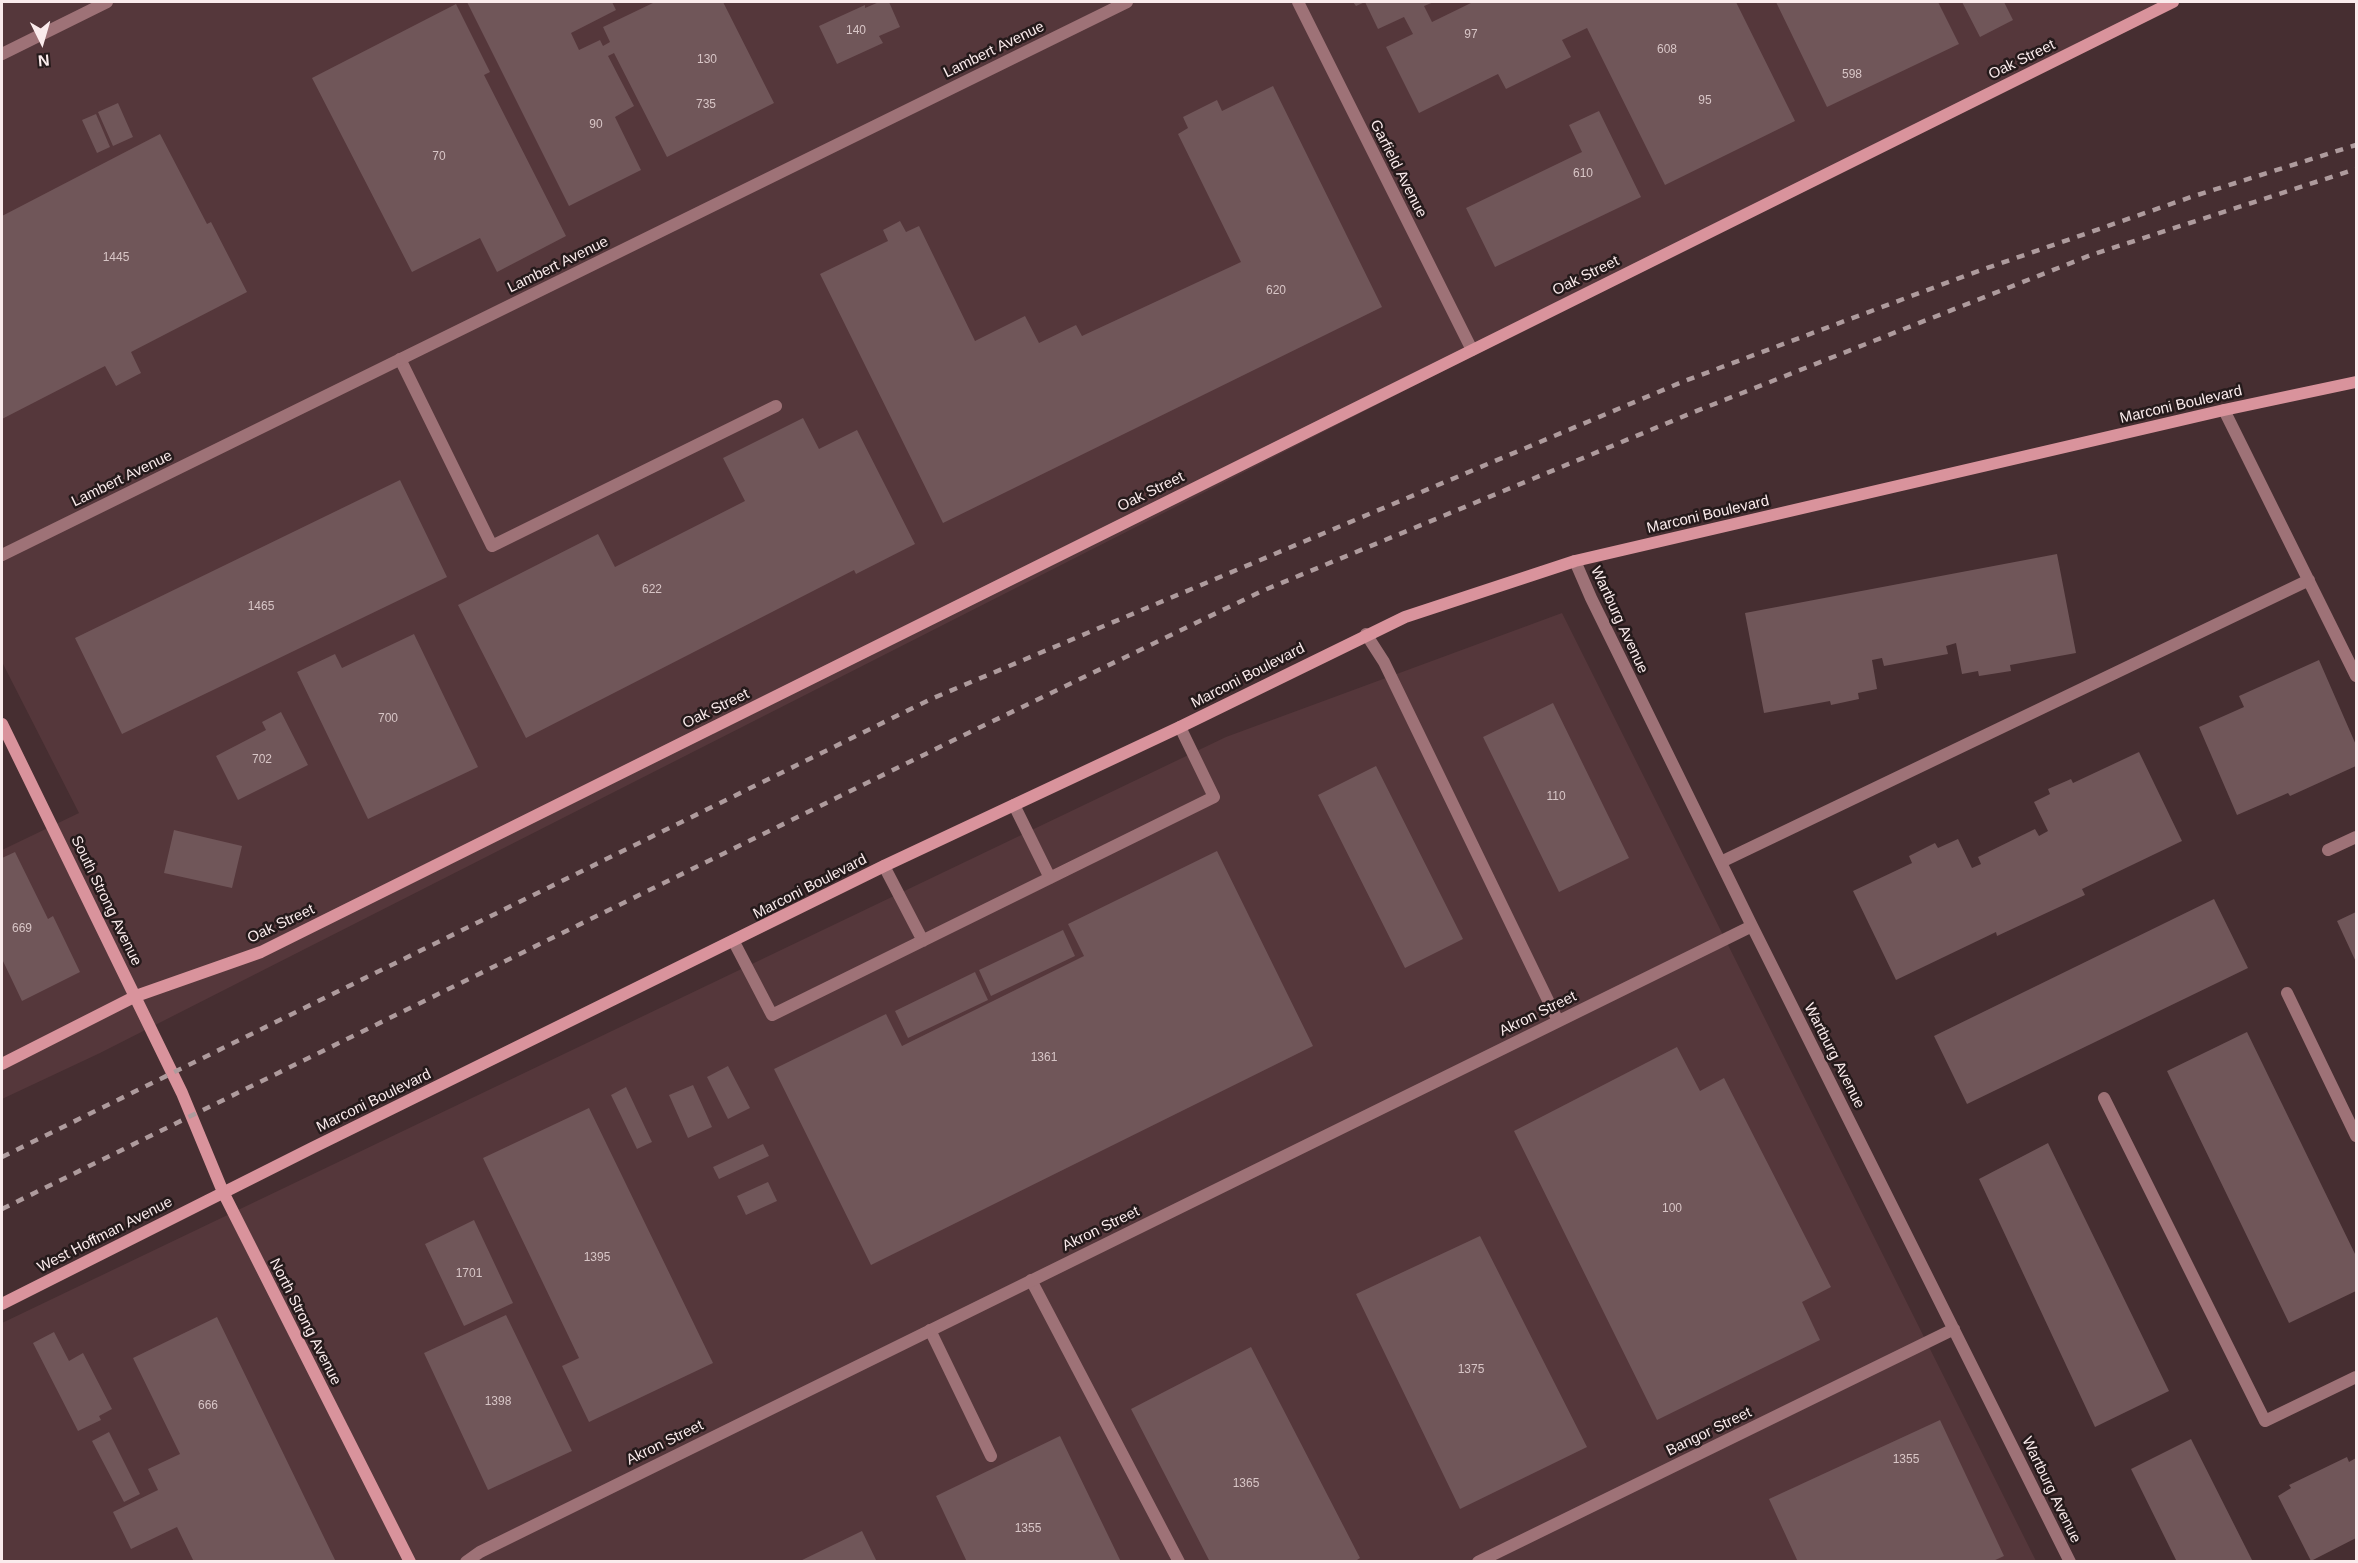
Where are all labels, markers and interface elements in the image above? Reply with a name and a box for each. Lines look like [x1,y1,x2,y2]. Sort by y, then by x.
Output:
north arrow [12,12,72,72]
street label: Lambert Avenue [941,18,1047,82]
house number: 140 [846,24,866,38]
house number: 97 [1464,28,1478,42]
street label: Oak Street [1986,36,2058,84]
house number: 608 [1657,43,1677,57]
text: N [37,51,50,69]
house number: 130 [697,53,717,67]
house number: 598 [1842,68,1862,82]
house number: 95 [1698,94,1712,108]
house number: 735 [696,98,716,112]
street label: Garfield Avenue [1366,117,1430,221]
house number: 90 [589,118,603,132]
house number: 70 [432,150,446,164]
house number: 610 [1573,167,1593,181]
street label: Lambert Avenue [505,233,611,297]
house number: 1445 [103,251,129,265]
street label: Oak Street [1550,252,1622,300]
house number: 620 [1266,284,1286,298]
street label: Marconi Boulevard [2118,382,2244,428]
street label: Lambert Avenue [69,447,175,511]
street label: Oak Street [1115,468,1187,516]
street label: Marconi Boulevard [1645,492,1771,538]
street label: Wartburg Avenue [1586,564,1652,676]
house number: 622 [642,583,662,597]
house number: 1465 [248,600,274,614]
street label: Marconi Boulevard [1188,640,1308,712]
street label: Oak Street [680,685,752,733]
house number: 700 [378,712,398,726]
house number: 702 [252,753,272,767]
house number: 110 [1546,790,1566,804]
street label: South Strong Avenue [67,833,145,969]
street label: Marconi Boulevard [750,851,870,923]
street label: Oak Street [245,901,317,947]
house number: 669 [12,922,32,936]
street label: Akron Street [1497,988,1579,1040]
street label: Wartburg Avenue [1800,1000,1868,1112]
house number: 1361 [1031,1051,1057,1065]
street label: Marconi Boulevard [314,1065,434,1137]
street label: West Hoffman Avenue [34,1193,176,1277]
house number: 100 [1662,1202,1682,1216]
street label: Akron Street [1060,1203,1142,1255]
house number: 1395 [584,1251,610,1265]
street label: North Strong Avenue [265,1256,345,1388]
house number: 1701 [456,1267,482,1281]
house number: 1375 [1458,1363,1484,1377]
house number: 1398 [485,1395,511,1409]
house number: 666 [198,1399,218,1413]
street label: Bangor Street [1663,1404,1755,1460]
street label: Akron Street [624,1417,706,1469]
street label: Wartburg Avenue [2018,1434,2084,1546]
house number: 1355 [1893,1453,1919,1467]
house number: 1365 [1233,1477,1259,1491]
house number: 1355 [1015,1522,1041,1536]

